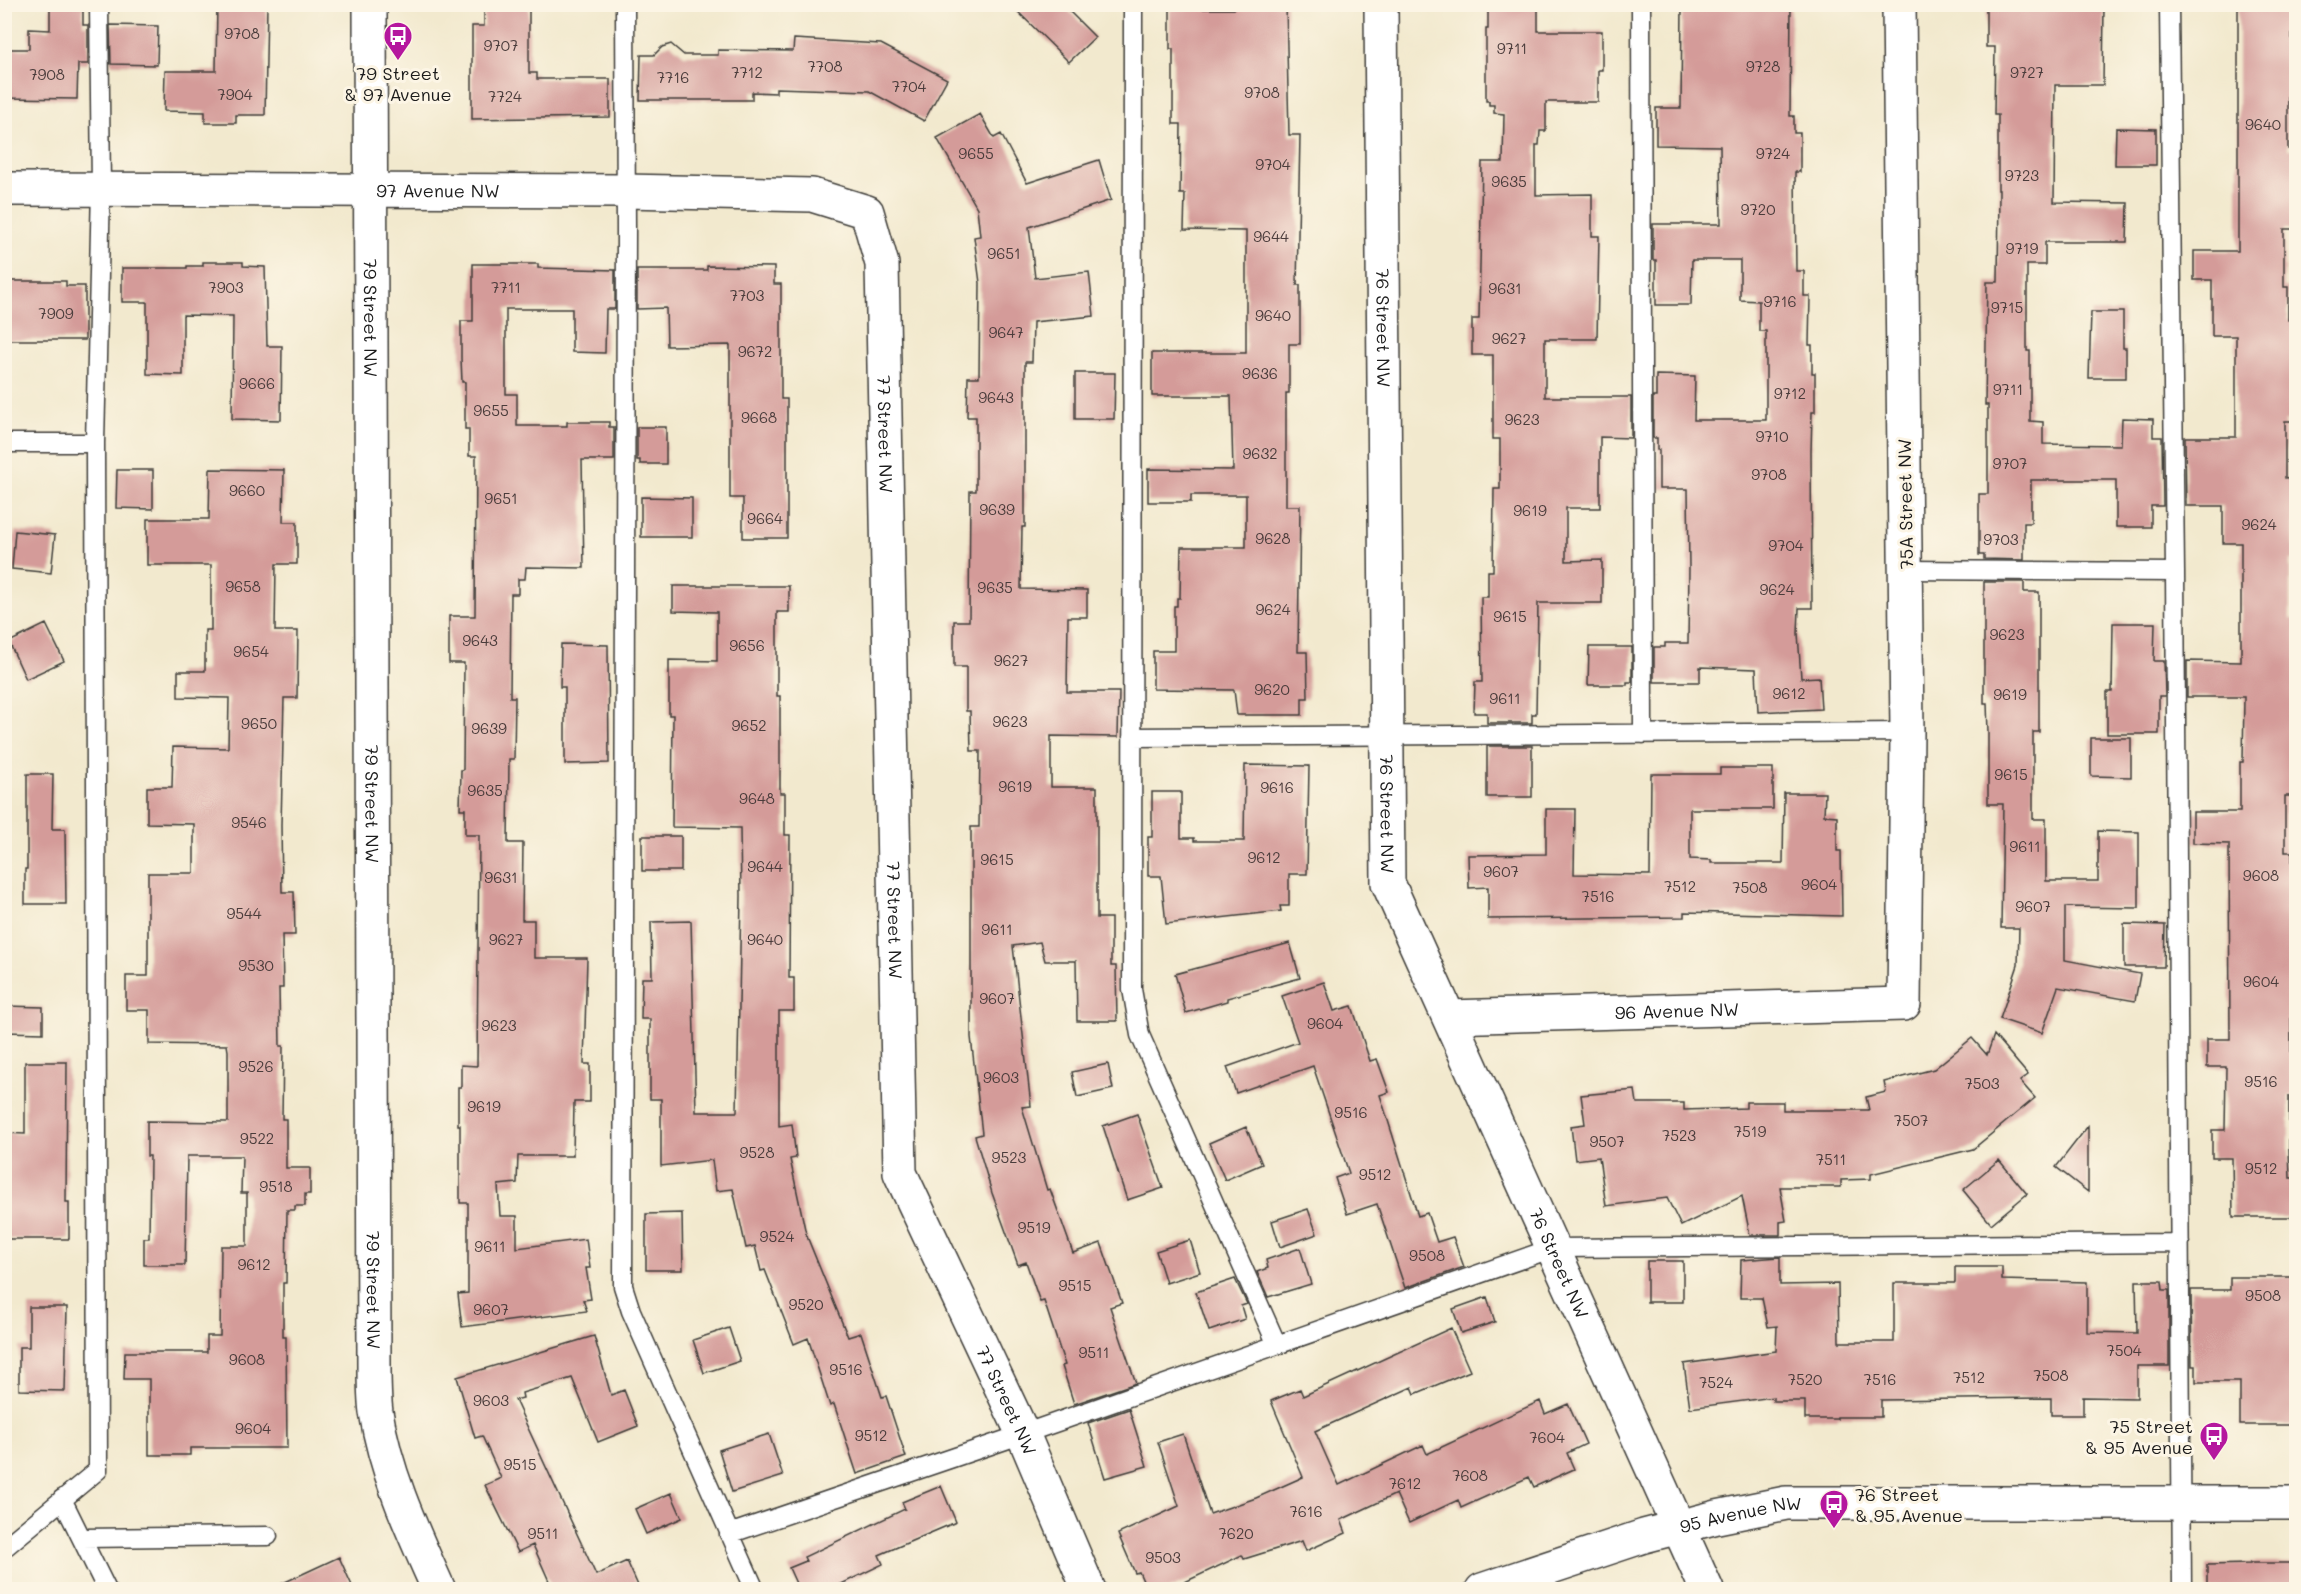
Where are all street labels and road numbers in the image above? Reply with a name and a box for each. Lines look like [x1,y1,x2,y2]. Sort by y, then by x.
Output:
street label: 97 Avenue NW [376,178,500,203]
street label: 79 Street NW [359,259,383,377]
street label: 76 Street NW [1371,268,1396,388]
street label: 77 Street NW [872,375,899,493]
street label: 75A Street NW [1892,438,1918,570]
street label: 79 Street NW [360,745,385,863]
street label: 76 Street NW [1375,754,1400,874]
street label: 77 Street NW [882,861,908,979]
street label: 96 Avenue NW [1614,997,1739,1024]
street label: 76 Street NW [1524,1204,1595,1322]
street label: 79 Street NW [362,1231,386,1349]
street label: 77 Street NW [971,1342,1042,1459]
street label: 95 Avenue NW [1677,1491,1801,1538]

